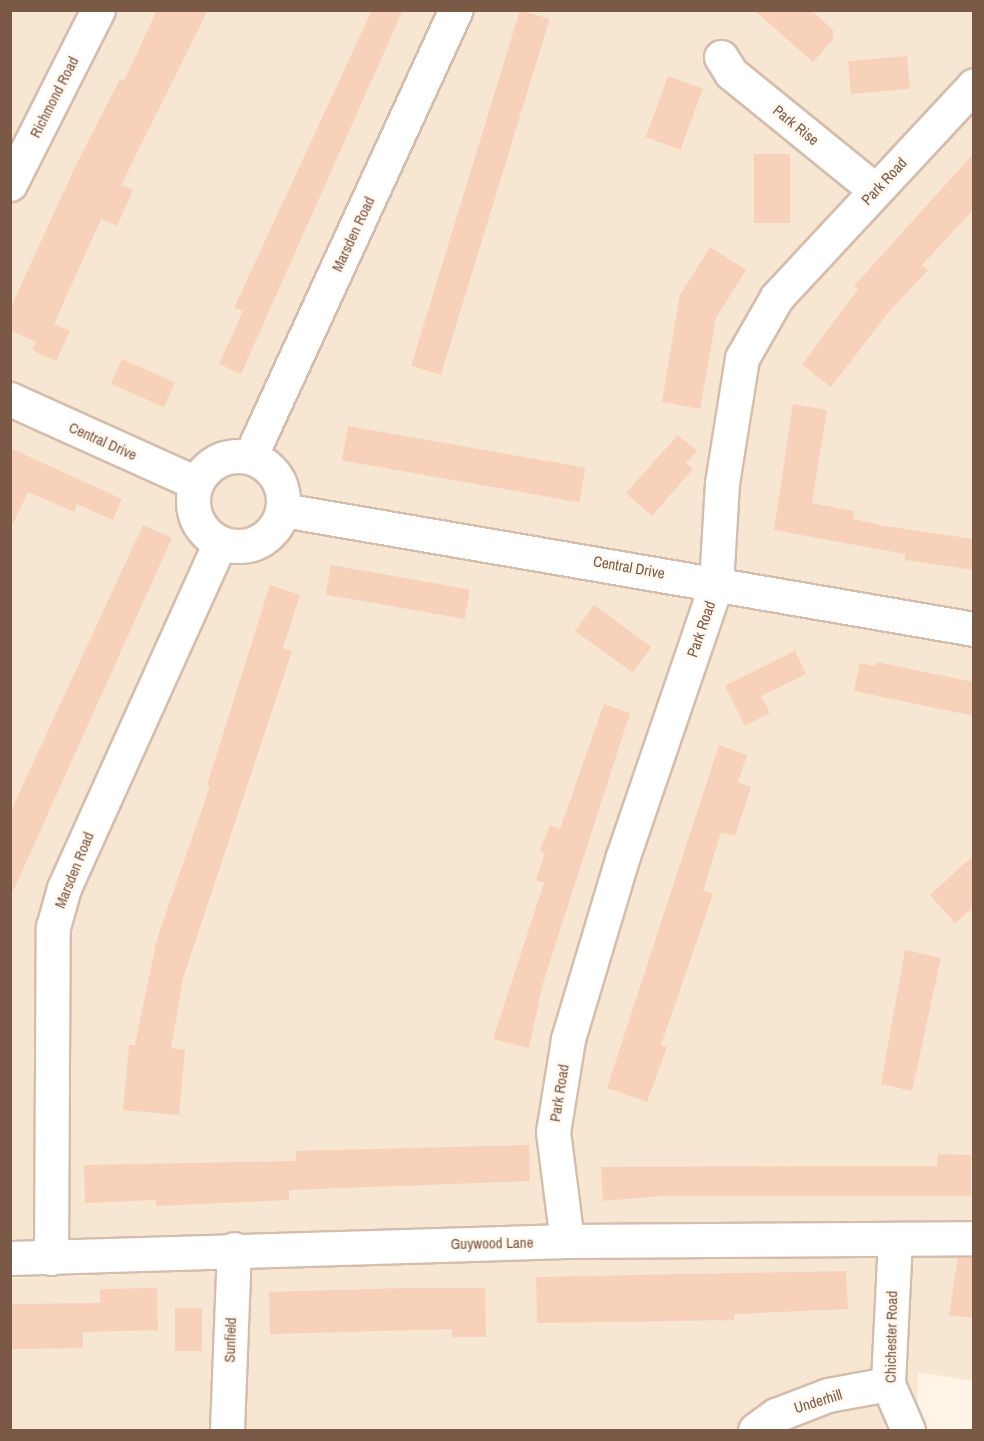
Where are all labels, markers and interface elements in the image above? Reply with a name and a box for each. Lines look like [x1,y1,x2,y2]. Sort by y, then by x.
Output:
street label: Richmond Road [26,53,82,141]
street label: Park Rise [769,101,823,149]
street label: Park Road [858,154,910,208]
street label: Marsden Road [328,194,378,274]
street label: Central Drive [66,418,140,464]
street label: Central Drive [592,552,666,582]
street label: Park Road [683,599,719,659]
street label: Marsden Road [51,829,97,911]
street label: Park Road [546,1063,572,1123]
street label: Guywood Lane [450,1233,534,1253]
street label: Chichester Road [881,1291,901,1383]
street label: Sunfield [220,1317,240,1363]
street label: Underhill [792,1385,844,1417]

